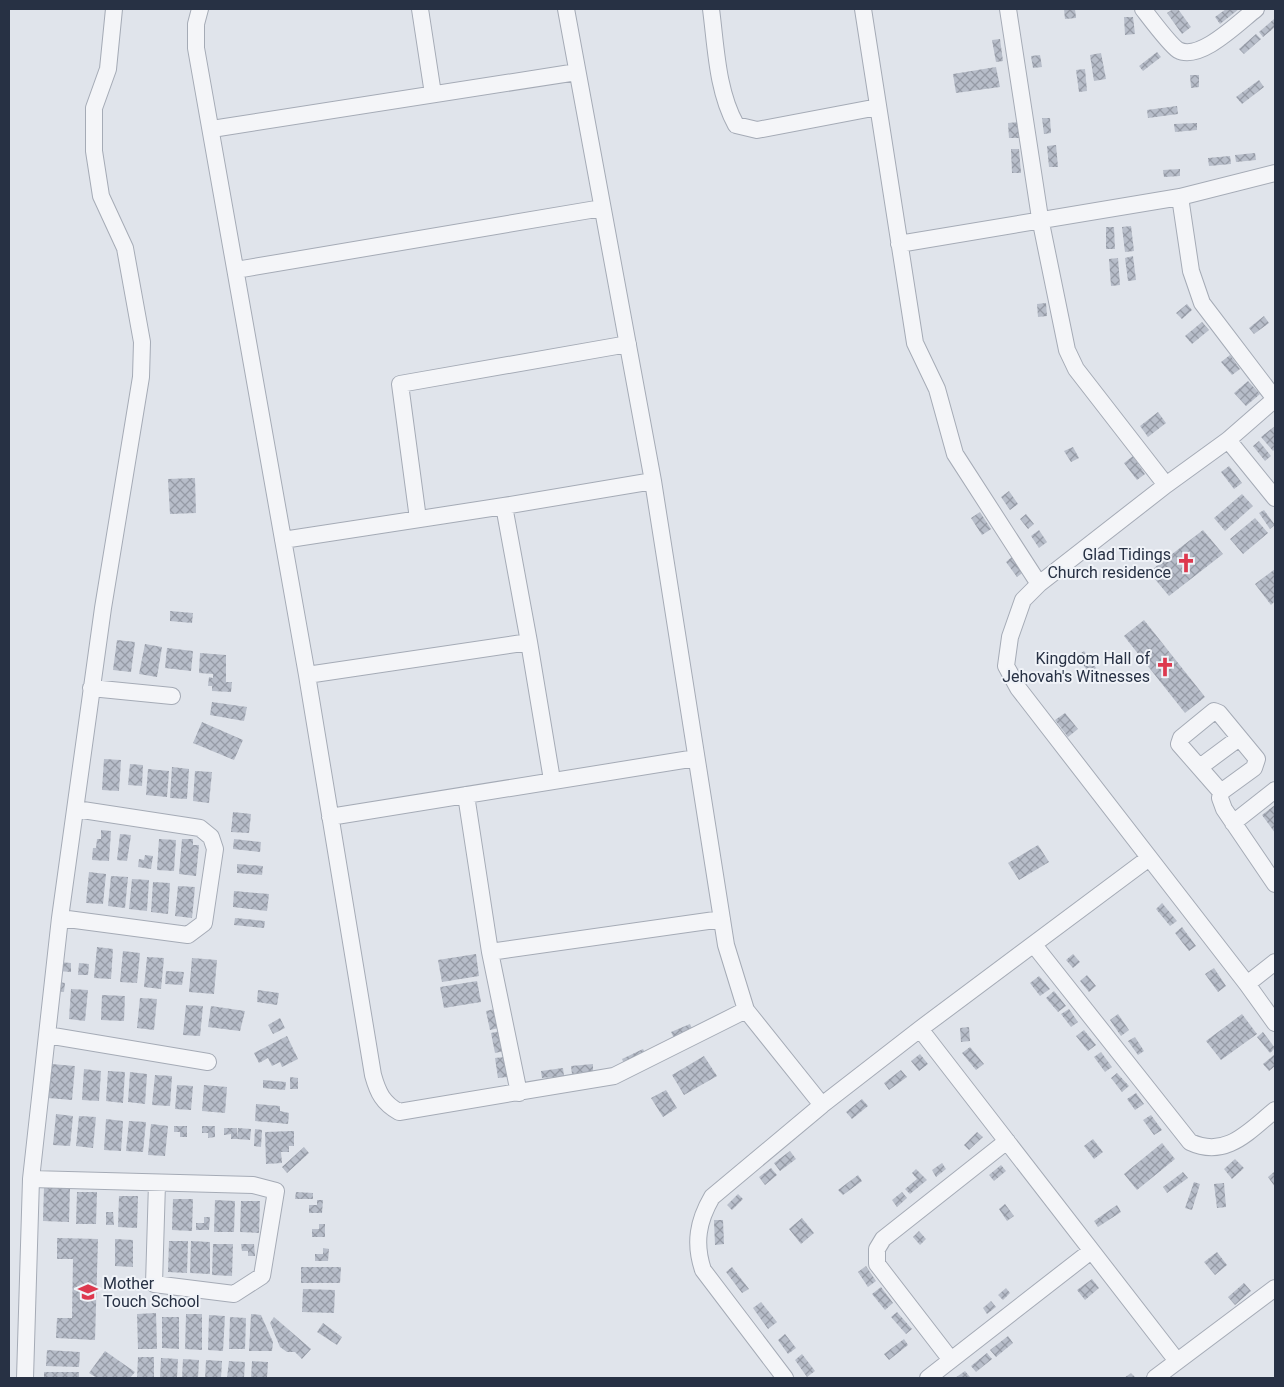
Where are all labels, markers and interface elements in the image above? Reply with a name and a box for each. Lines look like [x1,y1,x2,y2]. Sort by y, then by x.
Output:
place label: Glad Tidings Church residence [1047,545,1171,582]
church icon: Glad Tidings Church residence [1175,552,1197,574]
place label: Kingdom Hall of Jehovah's Witnesses [1002,649,1150,686]
church icon: Kingdom Hall of Jehovah's Witnesses [1154,656,1176,678]
place label: Mother Touch School [103,1274,200,1311]
school or university icon: Mother Touch School [77,1281,99,1303]

